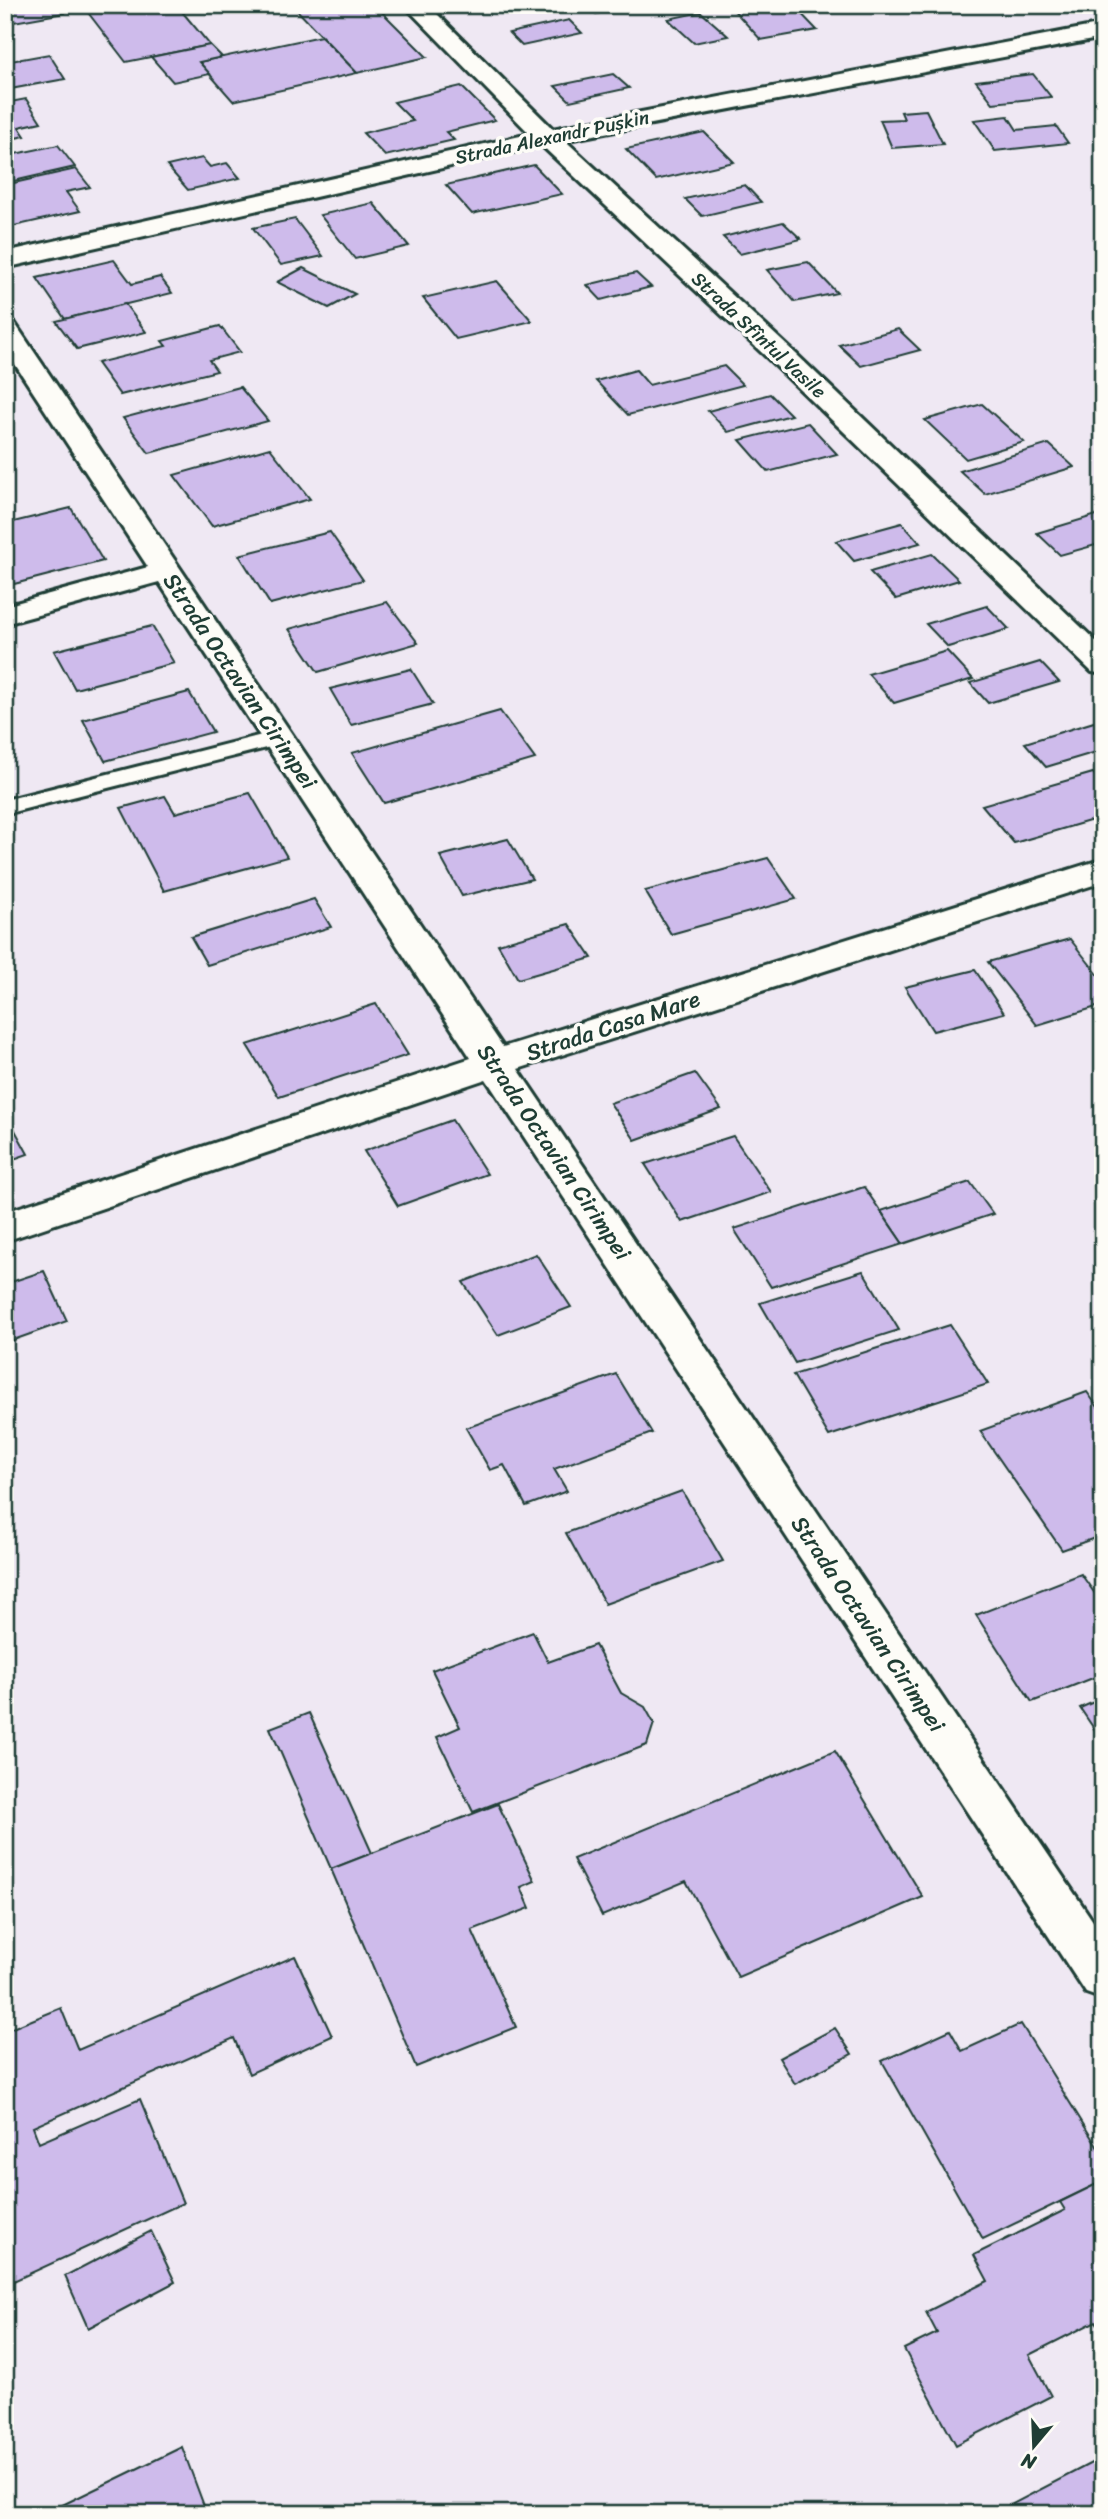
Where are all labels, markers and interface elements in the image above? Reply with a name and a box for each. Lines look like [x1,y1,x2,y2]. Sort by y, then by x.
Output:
street label: Strada Alexandr Pușkin [452,100,652,174]
street label: Strada Sfîntul Vasile [684,263,834,407]
street label: Strada Octavian Cirimpei [152,564,329,799]
street label: Strada Casa Mare [521,979,705,1073]
street label: Strada Octavian Cirimpei [466,1035,643,1270]
street label: Strada Octavian Cirimpei [780,1507,957,1742]
north arrow [1000,2410,1070,2480]
text: N [1016,2444,1041,2480]

